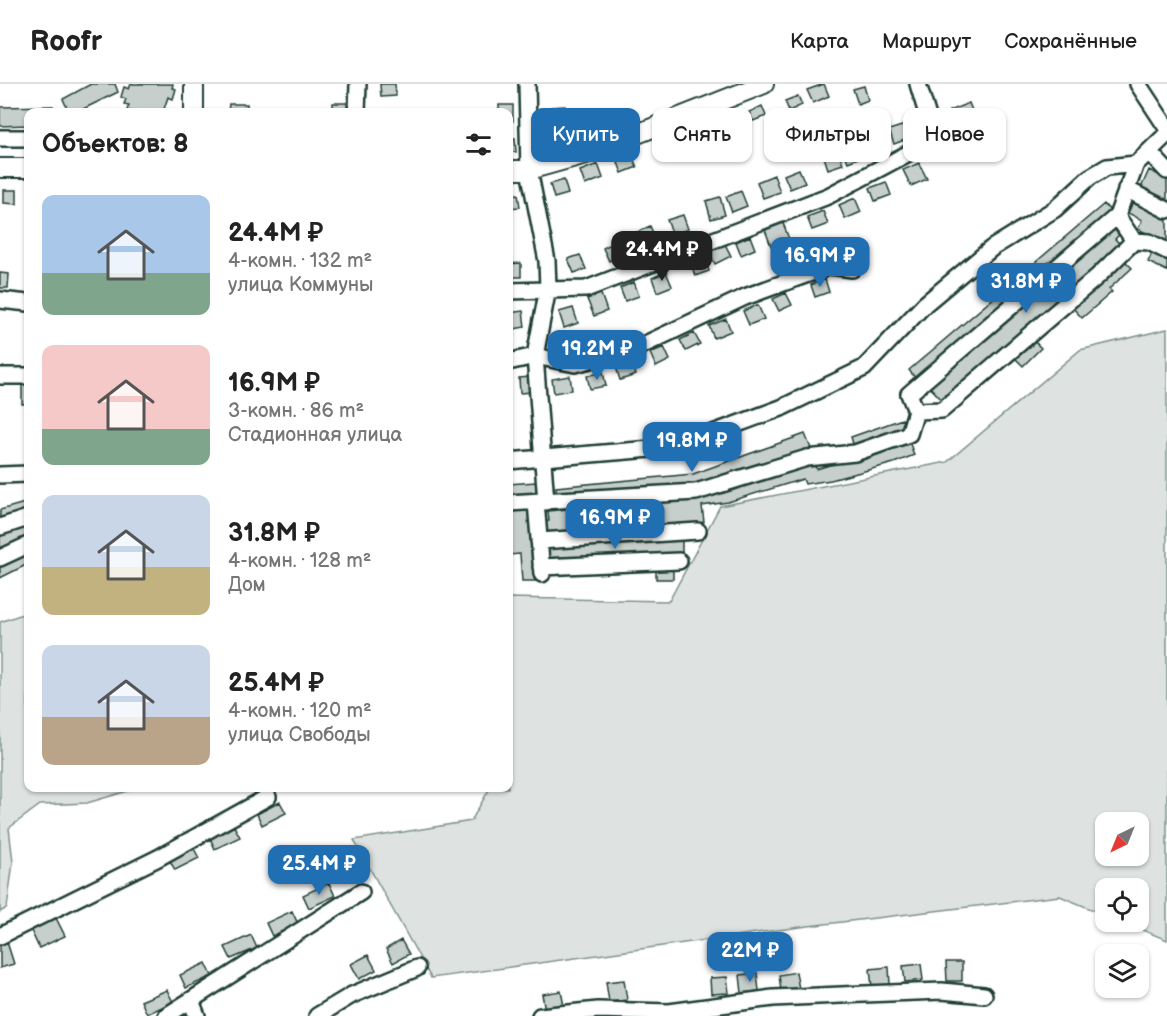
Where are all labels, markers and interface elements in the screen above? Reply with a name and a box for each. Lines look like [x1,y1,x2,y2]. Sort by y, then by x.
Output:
text: Roofr [30,25,102,58]
text: Карта [790,29,849,54]
text: Маршрут [882,29,971,54]
text: Сохранённые [1004,29,1137,54]
chip: Купить [531,108,640,162]
chip: Снять [652,108,752,162]
chip: Фильтры [764,108,891,162]
chip: Новое [903,108,1006,162]
icon: filters [462,128,495,161]
text: Объектов: 8 [42,129,189,160]
text: 24.4M ₽ [228,218,323,249]
icon: home [90,219,162,291]
pin: 24.4M ₽ [607,231,717,282]
pin: 16.9M ₽ [765,237,875,288]
text: 24.4M ₽ [625,238,699,262]
text: 16.9M ₽ [785,244,855,268]
text: 4-комн. · 132 m² [228,249,372,273]
pin: 31.8M ₽ [971,263,1081,314]
text: 31.8M ₽ [991,270,1061,294]
text: улица Коммуны [228,273,373,297]
pin: 19.2M ₽ [542,330,652,381]
text: 19.2M ₽ [562,337,632,361]
text: 16.9M ₽ [228,368,320,399]
icon: home [90,369,162,441]
text: 3-комн. · 86 m² [228,399,364,423]
pin: 19.8M ₽ [637,422,747,473]
text: Стадионная улица [228,423,402,447]
text: 19.8M ₽ [657,429,727,453]
pin: 16.9M ₽ [560,499,670,550]
text: 16.9M ₽ [580,506,650,530]
text: 31.8M ₽ [228,518,320,549]
icon: home [90,519,162,591]
text: 4-комн. · 128 m² [228,549,371,573]
text: Дом [228,573,266,597]
text: 25.4M ₽ [228,668,324,699]
icon: home [90,669,162,741]
text: 4-комн. · 120 m² [228,699,372,723]
text: улица Свободы [228,723,371,747]
north arrow [1095,812,1149,866]
map controls [1095,812,1149,998]
pin: 25.4M ₽ [264,845,374,896]
text: 25.4M ₽ [282,852,356,876]
button: locate [1095,878,1149,932]
pin: 22M ₽ [708,932,792,983]
text: 22M ₽ [721,939,779,963]
button: layers [1095,944,1149,998]

